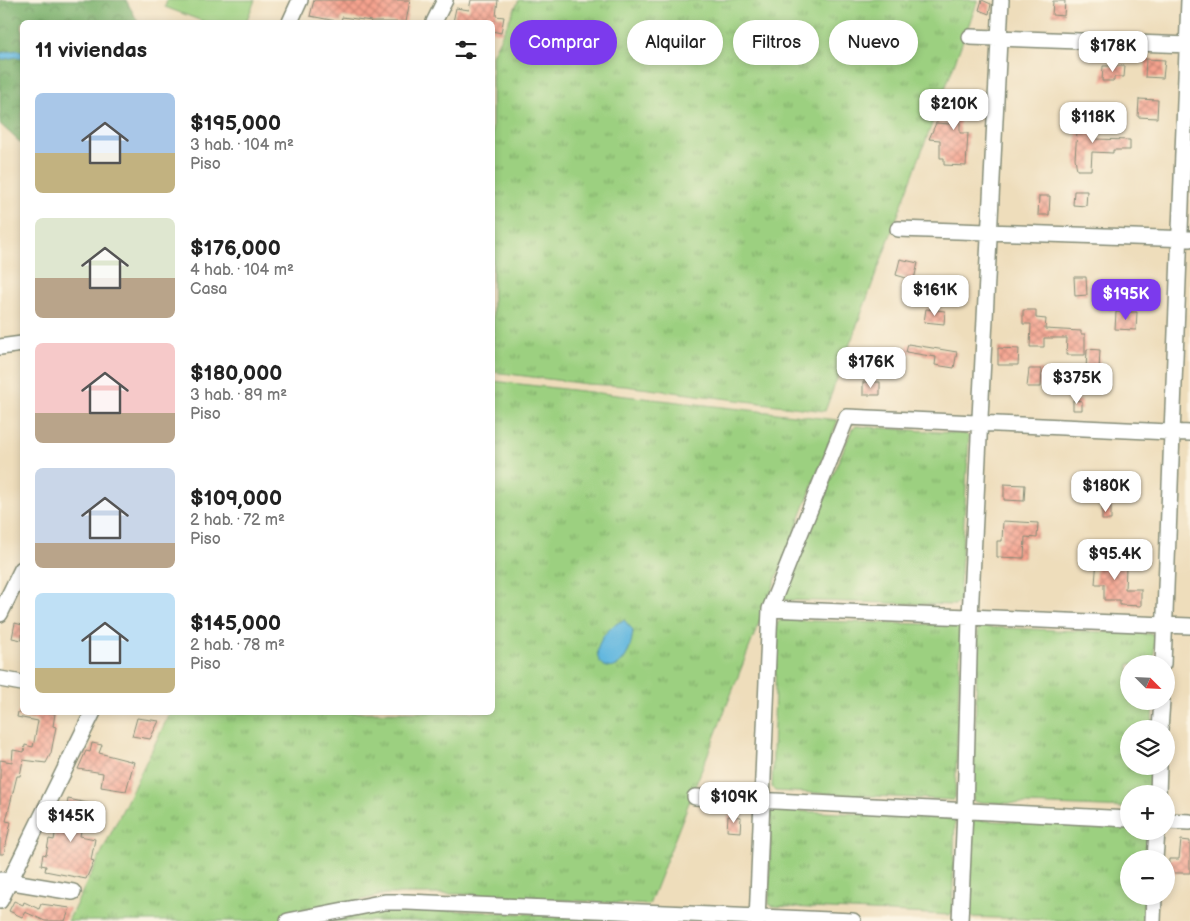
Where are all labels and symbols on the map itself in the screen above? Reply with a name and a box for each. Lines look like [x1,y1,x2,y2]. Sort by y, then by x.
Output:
pin: $178K [1078,30,1148,73]
pin: $210K [919,88,989,131]
pin: $118K [1058,102,1128,144]
pin: $161K [900,274,970,317]
pin: $195K [1091,278,1161,321]
pin: $176K [836,346,906,389]
pin: $375K [1042,362,1112,405]
pin: $180K [1071,470,1141,513]
pin: $95.4K [1074,538,1156,581]
north arrow [1120,655,1175,710]
pin: $109K [699,782,769,824]
pin: $145K [36,800,106,843]

